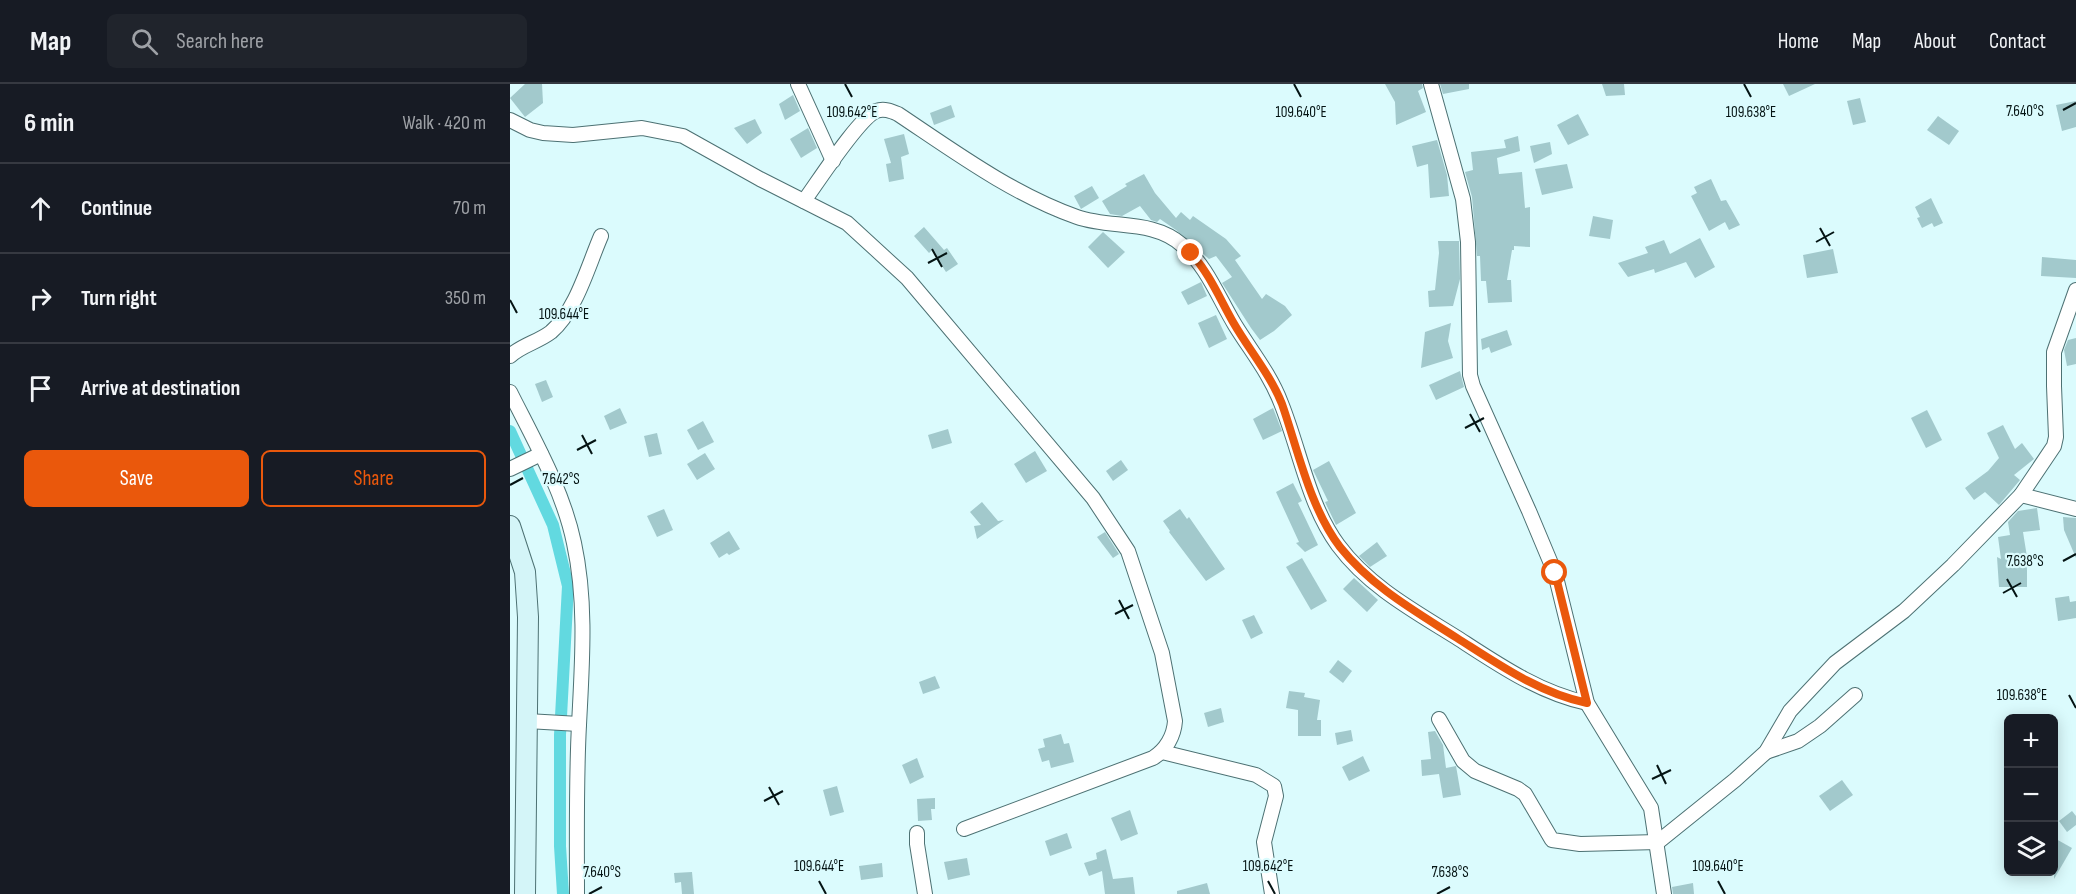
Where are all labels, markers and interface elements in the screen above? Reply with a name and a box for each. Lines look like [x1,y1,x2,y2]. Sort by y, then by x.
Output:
search box [107,14,527,68]
text: Map [30,25,71,58]
icon: search [128,25,161,58]
text: Search here [176,28,264,55]
text: Home [1778,29,1819,54]
text: Map [1852,29,1881,54]
text: About [1914,29,1956,54]
text: Contact [1989,29,2046,54]
text: 7.640°S [2006,102,2044,121]
text: 109.642°E [827,103,877,122]
text: 109.640°E [1275,103,1327,122]
text: 109.638°E [1726,103,1776,122]
text: 6 min [24,108,74,139]
text: Walk · 420 m [402,111,486,135]
icon: ahead [24,192,57,225]
text: Continue [81,195,152,222]
text: 70 m [453,196,486,220]
route end [1177,239,1203,265]
icon: right [24,282,57,315]
text: Turn right [81,285,157,312]
text: 350 m [445,286,486,310]
text: 109.644°E [539,305,589,324]
icon: arrive [24,372,57,405]
text: Arrive at destination [81,375,240,402]
button: Save [24,450,249,507]
button: Share [261,450,486,507]
text: 7.642°S [542,470,580,489]
text: 7.638°S [2006,552,2044,571]
route start [1541,559,1567,585]
text: 109.638°E [1997,686,2047,705]
map controls [2004,714,2058,876]
button: + [2004,714,2058,768]
button: − [2004,768,2058,822]
button: layers [2004,822,2058,876]
text: 109.644°E [794,857,844,876]
text: 109.642°E [1243,857,1293,876]
text: 109.640°E [1692,857,1744,876]
text: 7.640°S [583,863,621,882]
text: 7.638°S [1431,863,1469,882]

